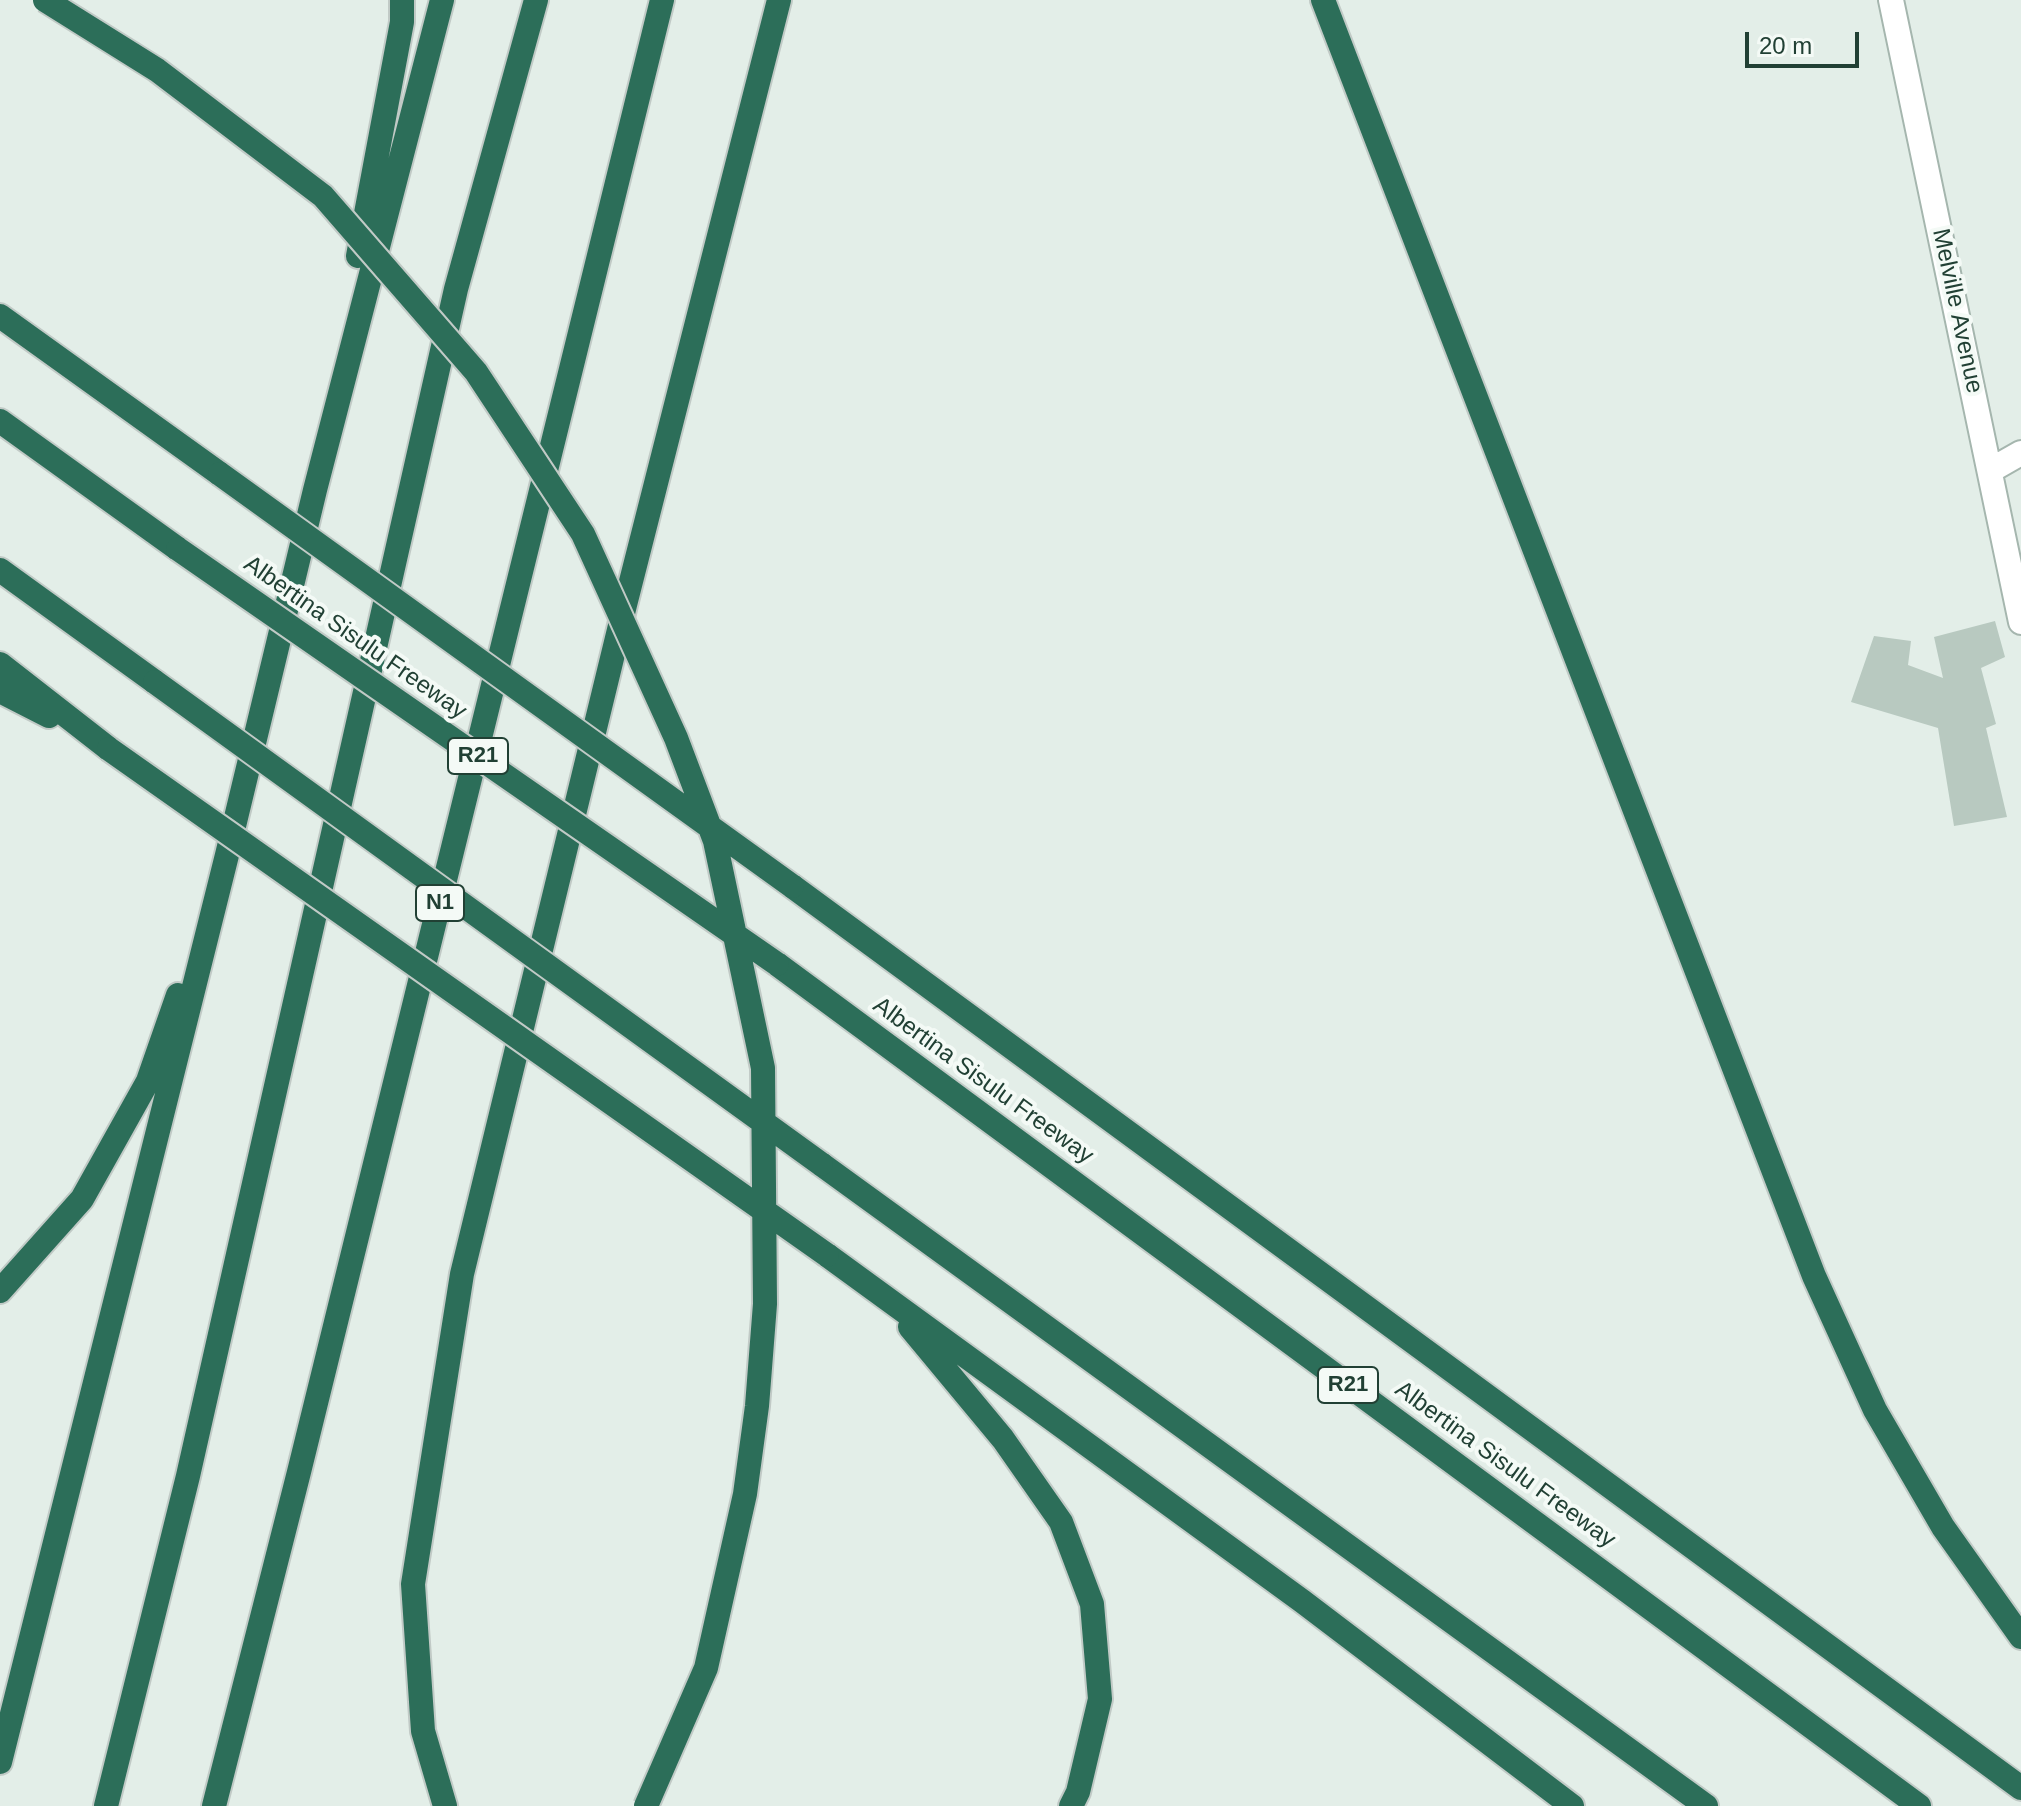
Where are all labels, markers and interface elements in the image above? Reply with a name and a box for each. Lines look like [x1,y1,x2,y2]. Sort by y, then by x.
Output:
scale bar [1749,16,1863,66]
text: 20 m [1759,32,1812,59]
street label: Melville Avenue [1925,226,1989,396]
street label: Albertina Sisulu Freeway [238,550,472,726]
road number: R21 [448,738,508,774]
road number: N1 [416,885,464,921]
street label: Albertina Sisulu Freeway [867,991,1099,1171]
road number: R21 [1318,1367,1378,1403]
street label: Albertina Sisulu Freeway [1389,1375,1621,1555]

